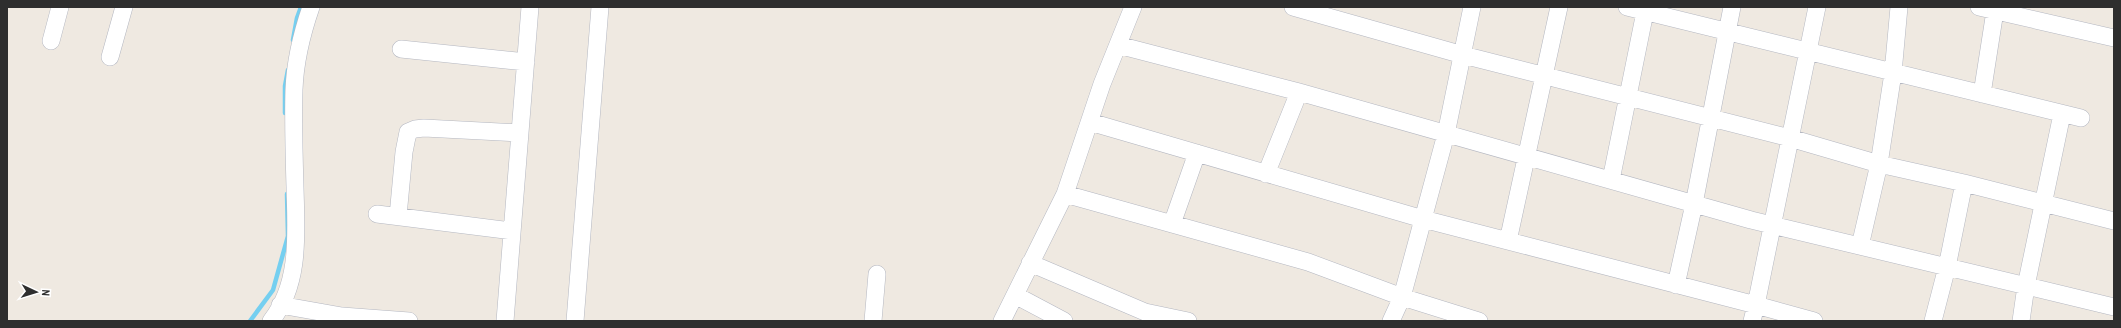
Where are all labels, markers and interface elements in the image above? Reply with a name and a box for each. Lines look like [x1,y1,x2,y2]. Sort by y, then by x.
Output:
north arrow [16,272,56,312]
text: N [39,289,53,296]

